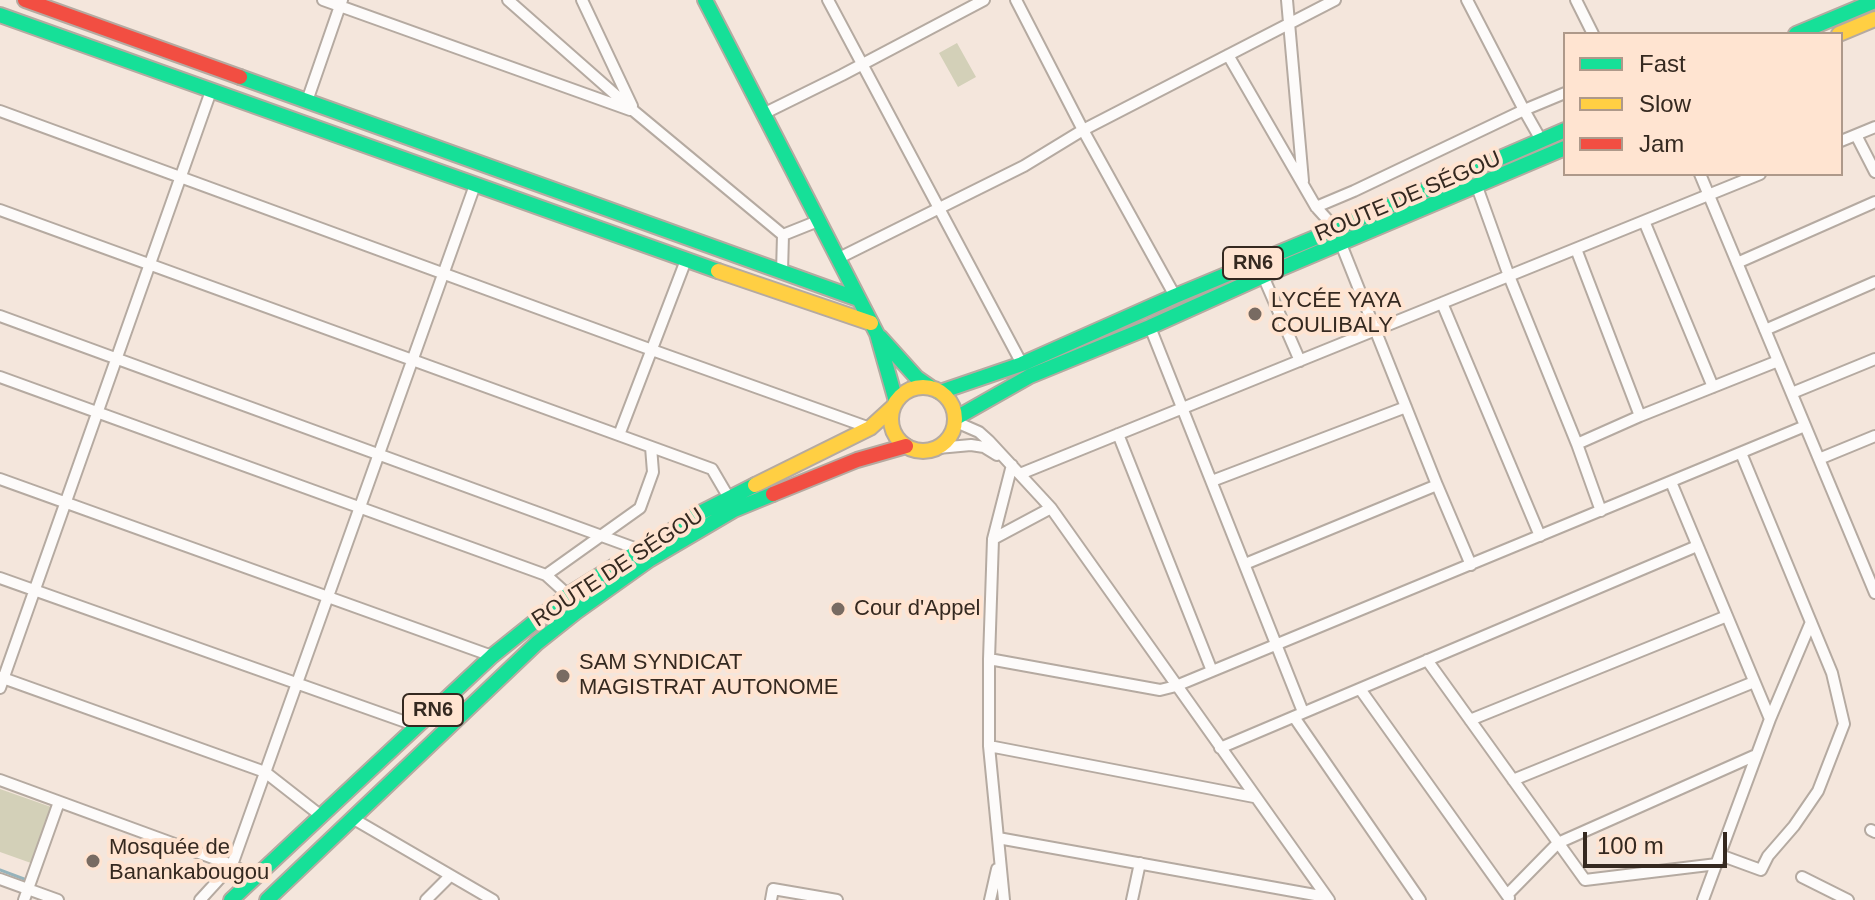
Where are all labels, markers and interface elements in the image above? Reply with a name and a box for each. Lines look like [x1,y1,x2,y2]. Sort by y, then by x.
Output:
legend [1563,32,1843,176]
text: Fast [1639,50,1686,77]
text: Slow [1639,90,1691,117]
text: Jam [1639,130,1684,157]
street label: ROUTE DE SÉGOU [1311,146,1505,248]
road number: RN6 [1223,247,1283,279]
place label: LYCÉE YAYA COULIBALY [1271,288,1401,340]
marker: LYCÉE YAYA COULIBALY [1246,305,1264,323]
street label: ROUTE DE SÉGOU [527,503,709,633]
place label: Cour d'Appel [854,596,980,622]
marker: Cour d'Appel [829,600,847,618]
place label: SAM SYNDICAT MAGISTRAT AUTONOME [579,650,839,702]
marker: SAM SYNDICAT MAGISTRAT AUTONOME [554,667,572,685]
road number: RN6 [403,694,463,726]
scale bar [1587,816,1731,866]
text: 100 m [1597,832,1664,859]
place label: Mosquée de Banankabougou [109,835,269,886]
marker: Mosquée de Banankabougou [84,852,102,870]

